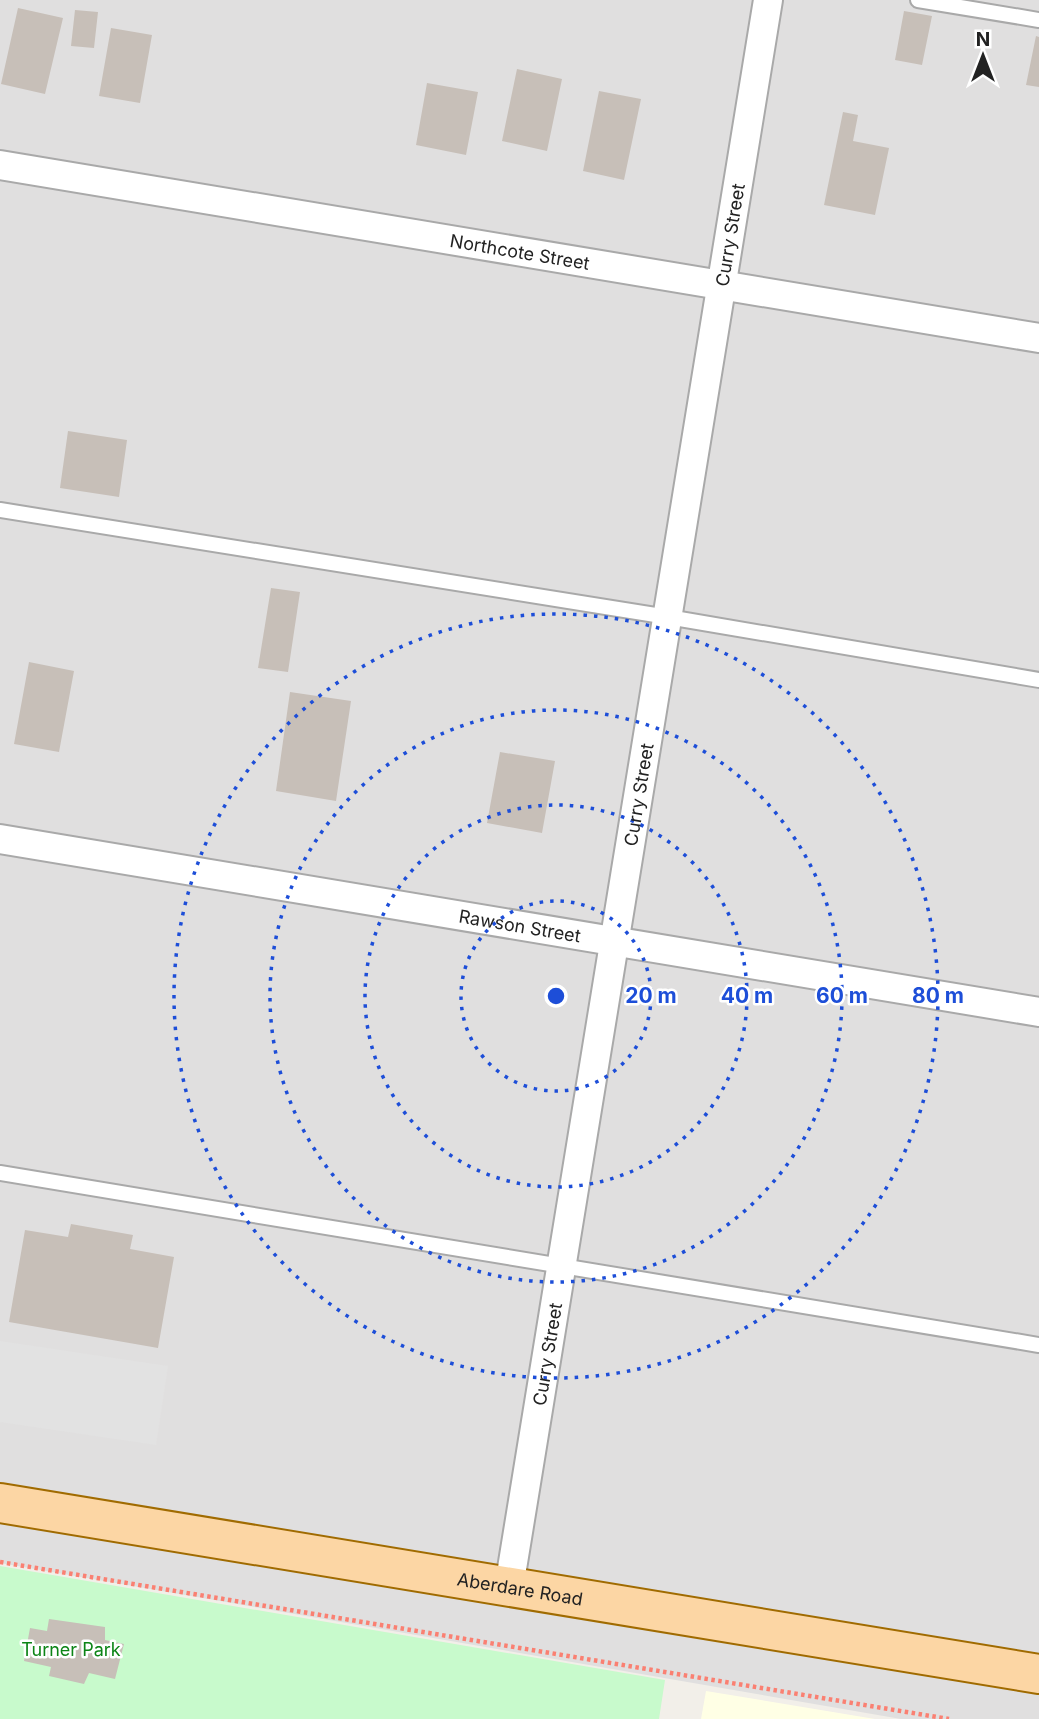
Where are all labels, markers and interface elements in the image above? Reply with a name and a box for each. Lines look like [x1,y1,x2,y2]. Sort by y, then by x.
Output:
north arrow [948,21,1018,91]
text: N [976,28,990,51]
street label: Curry Street [711,182,748,288]
street label: Northcote Street [448,230,591,274]
street label: Curry Street [620,741,657,847]
street label: Rawson Street [457,905,582,946]
text: 20 m [625,983,677,1008]
text: 40 m [721,983,773,1008]
text: 60 m [816,983,868,1008]
text: 80 m [912,983,964,1008]
centre of rings [544,984,568,1008]
street label: Curry Street [528,1301,566,1407]
street label: Aberdare Road [456,1568,584,1609]
park label: Turner Park [21,1639,121,1660]

